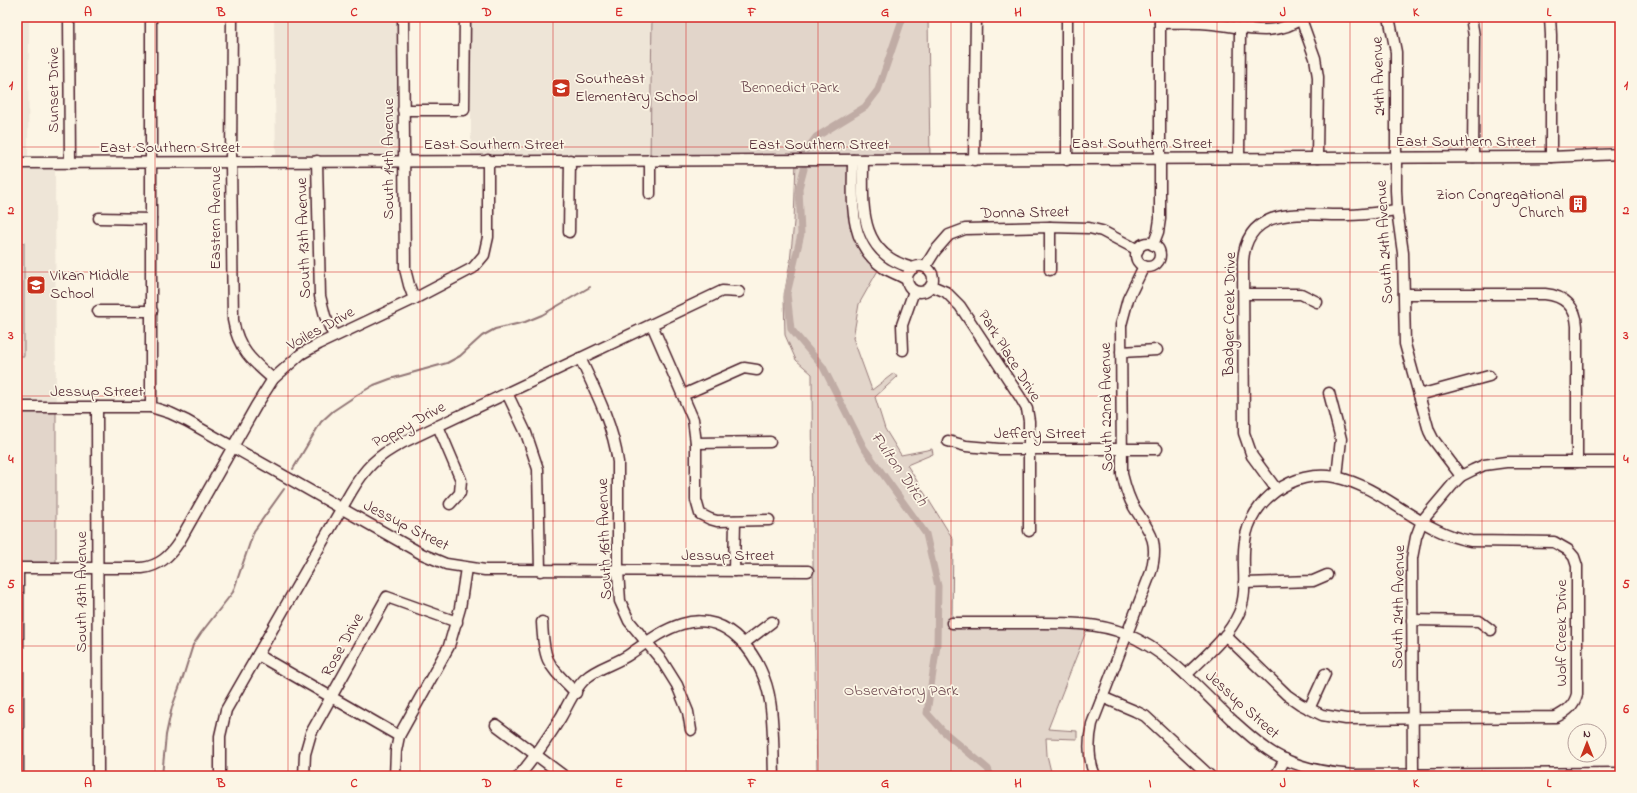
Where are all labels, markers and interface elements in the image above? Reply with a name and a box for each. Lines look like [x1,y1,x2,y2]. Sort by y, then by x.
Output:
text: A [84,3,92,22]
text: B [216,3,226,22]
text: C [350,3,358,22]
text: D [481,3,492,22]
text: E [615,3,623,22]
text: F [747,3,757,22]
text: G [881,3,889,22]
text: H [1014,3,1022,22]
text: I [1148,3,1152,22]
text: J [1280,3,1286,22]
text: K [1413,3,1420,22]
text: L [1547,3,1553,22]
street label: 24th Avenue [1366,35,1392,116]
street label: Sunset Drive [42,46,66,133]
place label: Southeast Elementary School [575,67,698,109]
text: 1 [9,76,14,95]
park label: Bennedict Park [740,76,840,100]
text: 1 [1624,76,1629,95]
school or university icon: Southeast Elementary School [550,77,572,99]
street label: South 14th Avenue [377,98,401,220]
street label: East Southern Street [1396,130,1537,154]
street label: East Southern Street [1072,132,1213,156]
street label: East Southern Street [424,133,565,157]
street label: East Southern Street [749,133,890,157]
street label: East Southern Street [100,136,241,160]
street label: Eastern Avenue [204,165,228,270]
street label: South 13th Avenue [290,176,318,299]
street label: South 24th Avenue [1370,179,1400,305]
place label: Zion Congregational Church [1436,183,1564,225]
building icon: Zion Congregational Church [1567,193,1589,215]
street label: Donna Street [979,200,1070,226]
text: 2 [7,201,15,220]
text: 2 [1622,201,1630,220]
street label: Badger Creek Drive [1217,251,1243,377]
place label: Vikan Middle School [49,264,130,306]
school or university icon: Vikan Middle School [25,274,47,296]
street label: Voiles Drive [282,300,360,358]
street label: Park Place Drive [971,305,1047,407]
text: 3 [7,326,14,345]
text: 3 [1622,326,1629,345]
street label: South 22nd Avenue [1094,341,1120,472]
street label: Jessup Street [50,380,144,404]
street label: Poppy Drive [368,395,451,454]
street label: Jeffery Street [994,422,1087,446]
water label: Fulton Ditch [864,426,935,512]
text: 4 [7,450,14,469]
text: 4 [1622,450,1629,469]
street label: South 16th Avenue [591,477,619,600]
street label: Jessup Street [359,494,454,558]
street label: South 13th Avenue [70,531,94,653]
street label: Jessup Street [681,544,775,568]
street label: South 24th Avenue [1386,544,1412,669]
text: 5 [7,575,15,594]
text: 5 [1622,575,1630,594]
street label: Wolf Creek Drive [1550,579,1574,686]
street label: Rose Drive [316,608,371,681]
street label: Jessup Street [1199,665,1285,746]
park label: Observatory Park [844,679,959,703]
text: 6 [7,700,14,719]
text: 6 [1622,700,1629,719]
north arrow [1567,723,1607,763]
text: N [1583,726,1591,742]
text: A [84,774,92,793]
text: B [216,774,226,793]
text: C [350,774,358,793]
text: D [481,774,492,793]
text: E [615,774,623,793]
text: F [747,774,757,793]
text: G [881,774,889,793]
text: H [1014,774,1022,793]
text: I [1148,774,1152,793]
text: J [1280,774,1286,793]
text: K [1413,774,1420,793]
text: L [1547,774,1553,793]

